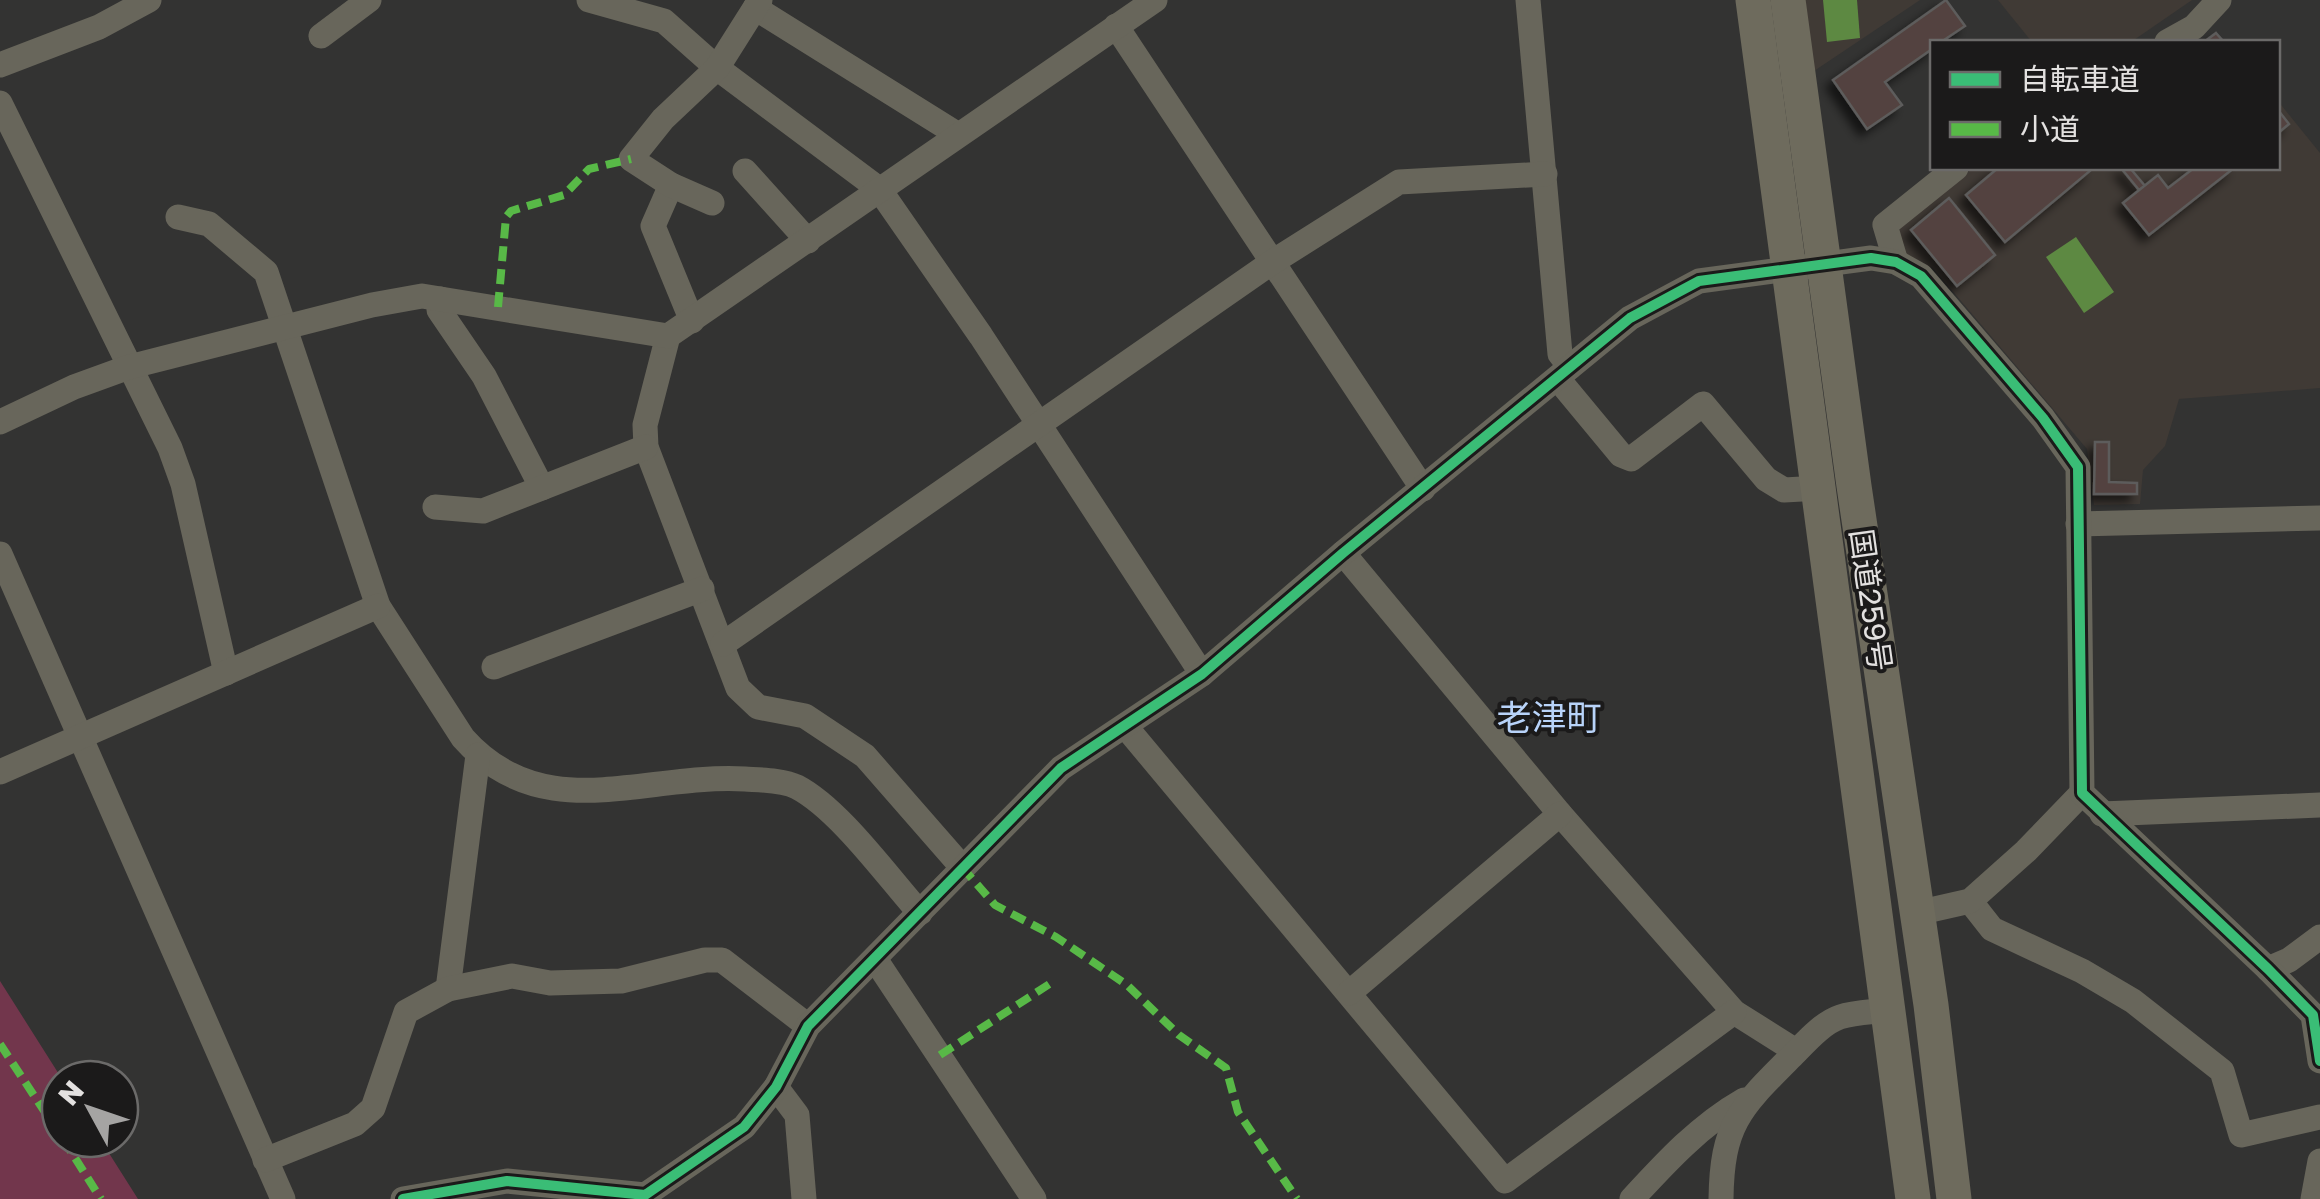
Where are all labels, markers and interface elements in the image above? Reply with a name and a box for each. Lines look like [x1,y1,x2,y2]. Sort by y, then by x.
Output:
legend [1930,40,2280,170]
text: 自転車道 [2020,61,2140,97]
text: 小道 [2020,111,2080,147]
street label: 国道259号 [1843,527,1899,673]
district label: 老津町 [1496,696,1602,738]
north arrow [40,1059,140,1159]
text: N [51,1074,90,1111]

